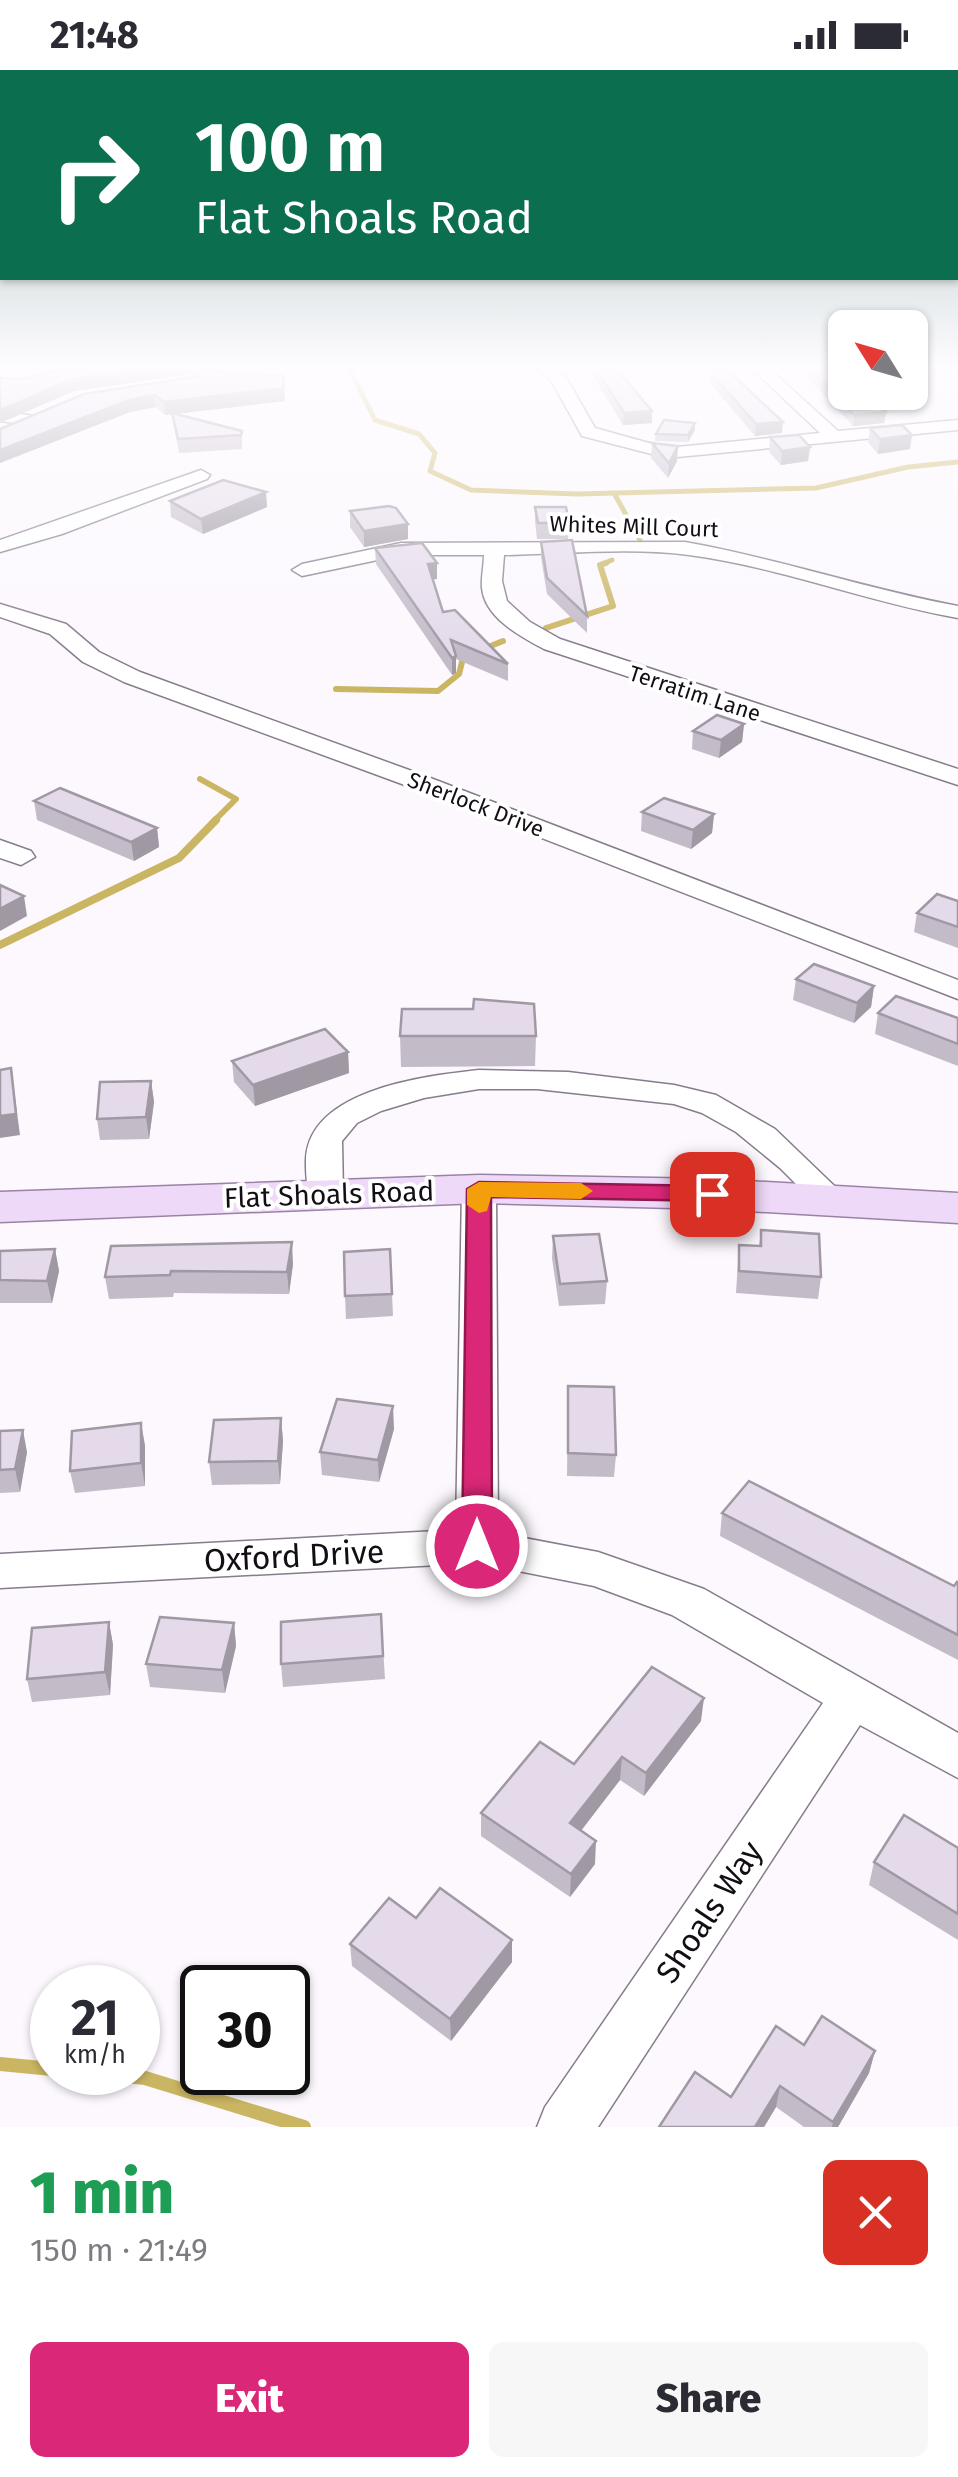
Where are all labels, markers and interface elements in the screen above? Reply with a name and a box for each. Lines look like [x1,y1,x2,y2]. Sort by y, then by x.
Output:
text: 21:48 [50,12,139,58]
text: 100 m [195,106,385,190]
icon: right [30,110,160,240]
text: Flat Shoals Road [195,191,533,245]
north arrow [828,310,928,410]
map controls [828,310,928,410]
street label: Whites Mill Court [549,510,719,543]
street label: Terratim Lane [626,660,764,727]
street label: Sherlock Drive [404,766,548,843]
pin [670,1152,755,1237]
icon: arrive [685,1167,740,1222]
street label: Flat Shoals Road [223,1174,435,1215]
position arrow [425,1494,529,1598]
street label: Oxford Drive [203,1532,385,1580]
street label: Shoals Way [648,1834,770,1990]
speed limit sign: 30 [180,1965,310,2095]
text: 21 [71,1988,119,2048]
text: km/h [64,2040,126,2070]
text: 1 min [30,2157,174,2229]
button: close [823,2160,928,2265]
text: 150 m · 21:49 [30,2231,208,2269]
button: Exit [30,2342,469,2457]
button: Share [489,2342,928,2457]

